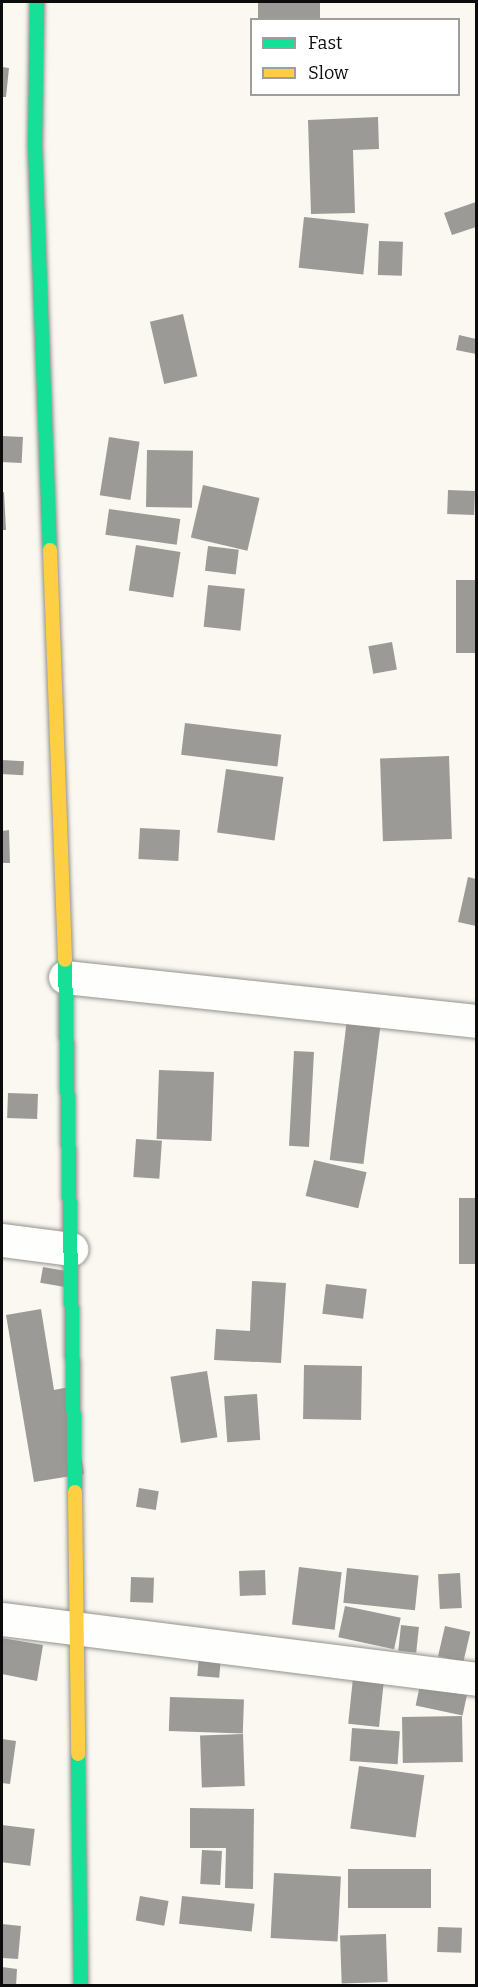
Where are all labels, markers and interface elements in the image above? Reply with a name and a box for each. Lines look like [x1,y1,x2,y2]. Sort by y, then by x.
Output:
legend [250,18,460,96]
text: Fast [308,32,343,54]
text: Slow [308,62,348,84]

